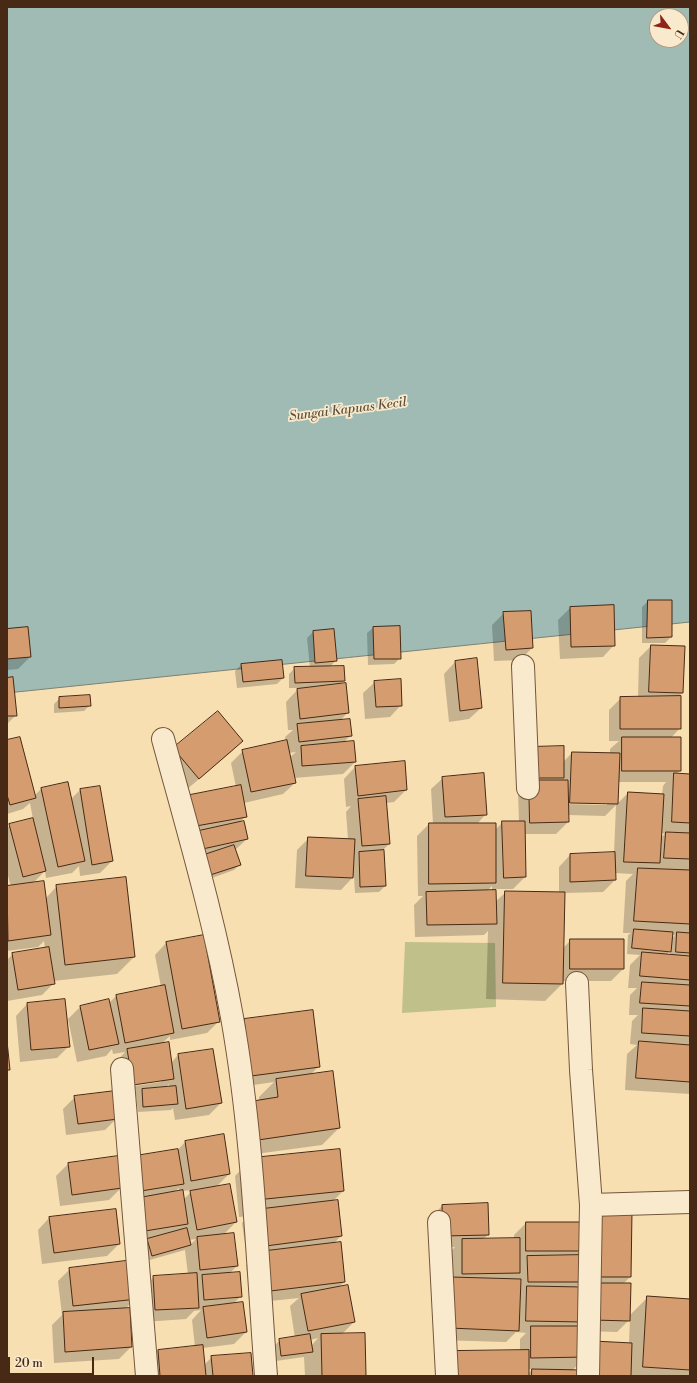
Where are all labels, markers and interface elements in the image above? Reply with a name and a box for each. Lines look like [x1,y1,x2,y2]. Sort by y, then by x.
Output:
north arrow [649,8,689,48]
text: U [670,27,687,41]
water label: Sungai Kapuas Kecil [288,395,408,425]
scale bar [10,1349,96,1375]
text: 20 m [15,1356,43,1371]

